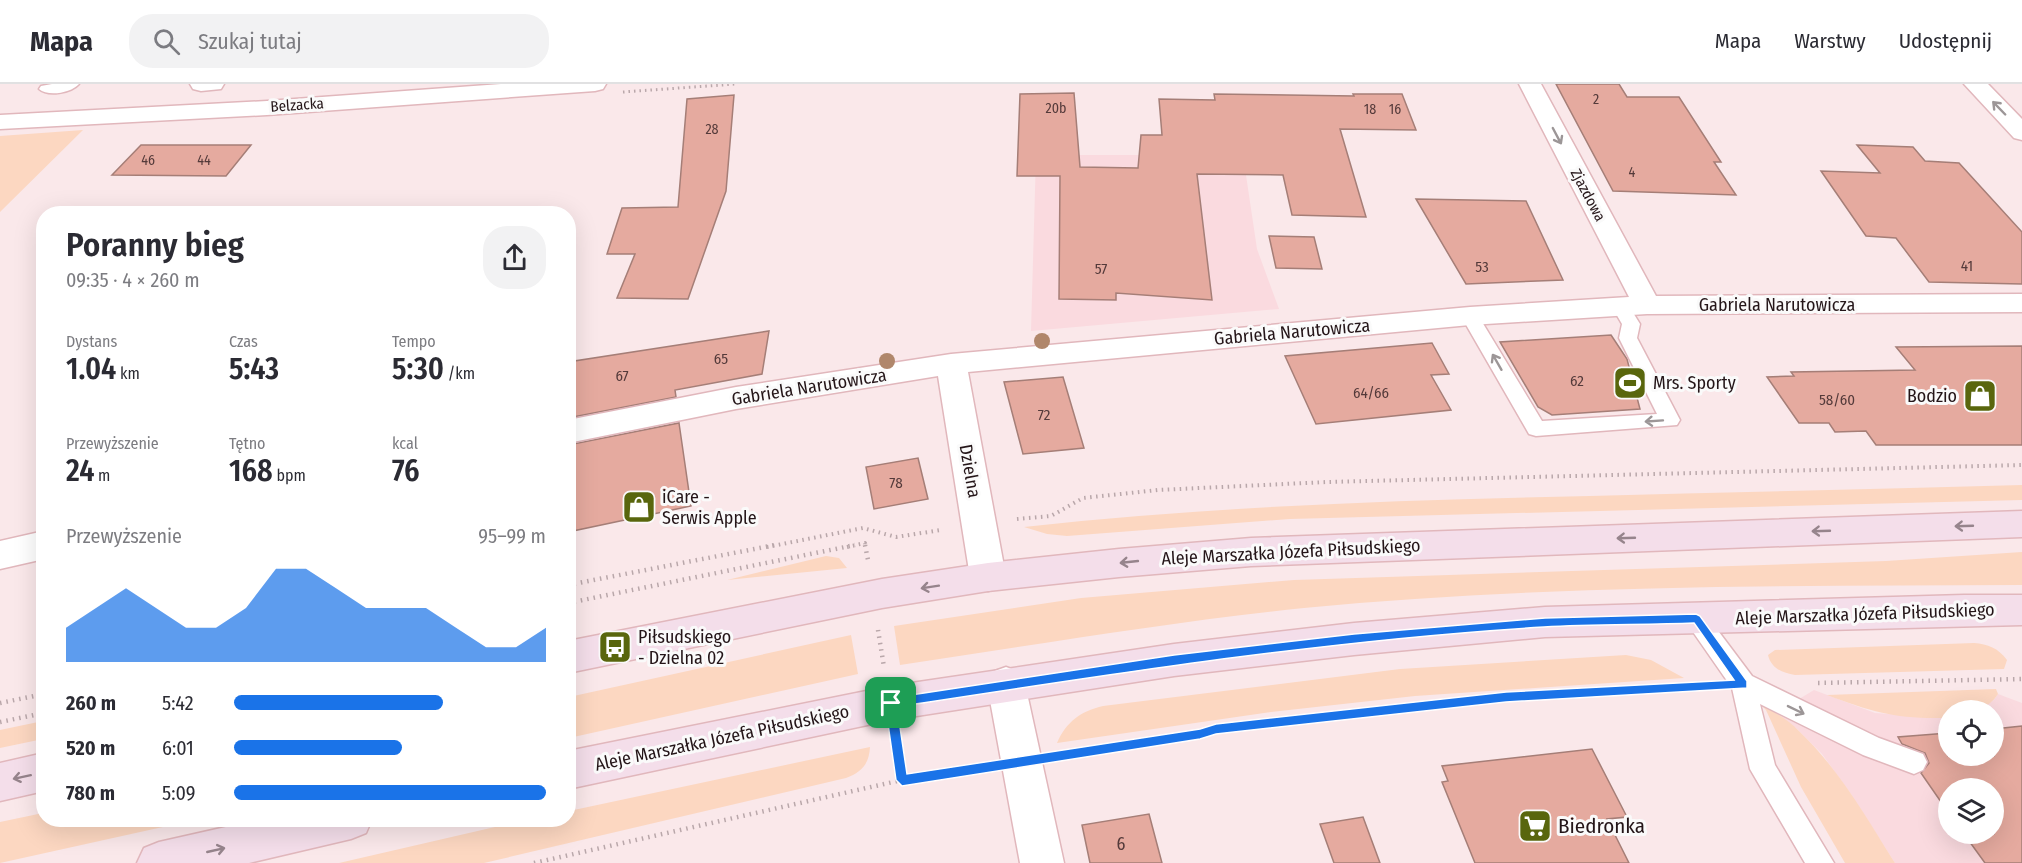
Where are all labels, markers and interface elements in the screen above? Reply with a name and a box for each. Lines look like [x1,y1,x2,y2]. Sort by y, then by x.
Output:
search box [129,14,549,68]
text: Mapa [30,25,93,58]
icon: search [150,25,183,58]
text: Szukaj tutaj [198,28,302,55]
text: Mapa [1715,28,1761,54]
text: Warstwy [1794,28,1866,54]
text: Udostępnij [1899,28,1992,54]
house number: 2 [1593,91,1599,108]
street label: Belzacka [270,94,324,116]
house number: 20b [1046,100,1066,117]
house number: 18 [1364,101,1376,118]
house number: 16 [1389,101,1401,118]
one-way arrow [1991,101,2006,116]
house number: 28 [705,121,719,138]
one-way arrow [1552,126,1563,144]
house number: 46 [141,152,155,169]
house number: 44 [197,152,211,169]
house number: 4 [1629,164,1636,181]
street label: Zjazdowa [1567,166,1609,224]
text: Poranny bieg [66,225,244,265]
button: share [483,226,546,289]
house number: 41 [1961,257,1973,275]
house number: 53 [1475,258,1489,276]
house number: 57 [1095,260,1107,278]
text: 09:35 · 4 × 260 m [66,268,200,292]
street label: Gabriela Narutowicza [1699,294,1855,316]
street label: Gabriela Narutowicza [1213,314,1371,350]
text: Dystans [66,332,117,351]
text: Czas [229,332,258,351]
text: Tempo [392,332,436,351]
house number: 65 [714,350,728,368]
text: 1.04 [66,351,116,387]
text: 5:43 [229,351,279,387]
text: 5:30 [392,351,444,387]
one-way arrow [1491,354,1503,371]
text: km [116,364,140,383]
text: /km [444,364,475,383]
street label: Gabriela Narutowicza [730,364,888,410]
sports icon: Mrs. Sporty [1612,365,1648,401]
house number: 67 [615,367,629,385]
house number: 62 [1570,372,1584,390]
place label: Mrs. Sporty [1653,372,1736,394]
shop icon: Bodzio [1962,378,1998,414]
house number: 64/66 [1353,384,1389,402]
place label: Bodzio [1907,385,1957,407]
house number: 58/60 [1819,391,1855,409]
house number: 72 [1038,406,1051,424]
one-way arrow [1644,416,1664,427]
text: Przewyższenie [66,434,159,453]
text: Tętno [229,434,266,453]
text: kcal [392,434,418,453]
street label: Dzielna [954,443,986,500]
text: 24 [66,453,94,489]
text: 168 [229,453,273,489]
text: 76 [392,453,420,489]
text: m [94,466,110,485]
text: bpm [273,466,306,485]
house number: 78 [889,474,903,492]
place label: iCare - Serwis Apple [662,486,757,529]
shop icon: iCare - Serwis Apple [621,489,657,525]
one-way arrow [1954,520,1974,532]
text: Przewyższenie [66,524,182,548]
text: 95–99 m [478,524,546,548]
one-way arrow [1811,525,1831,537]
one-way arrow [1616,532,1636,544]
street label: Aleje Marszałka Józefa Piłsudskiego [1161,534,1421,570]
one-way arrow [1120,557,1140,568]
one-way arrow [921,581,941,592]
street label: Aleje Marszałka Józefa Piłsudskiego [1735,598,1995,630]
place label: Piłsudskiego - Dzielna 02 [638,626,731,669]
bus stop icon: Piłsudskiego - Dzielna 02 [597,629,633,665]
pin [865,677,916,728]
icon: arrive [874,686,907,719]
text: 260 m [66,691,116,715]
text: 5:42 [162,691,194,715]
street label: Aleje Marszałka Józefa Piłsudskiego [593,700,851,776]
map controls [1938,700,2004,844]
button: locate [1938,700,2004,766]
one-way arrow [1786,704,1804,716]
text: 520 m [66,736,115,760]
text: 6:01 [162,736,194,760]
one-way arrow [12,772,32,783]
button: layers [1938,778,2004,844]
text: 780 m [66,781,115,805]
text: 5:09 [162,781,195,805]
supermarket icon: Biedronka [1517,808,1553,844]
place label: Biedronka [1558,813,1645,839]
house number: 6 [1117,833,1126,855]
one-way arrow [206,844,226,855]

